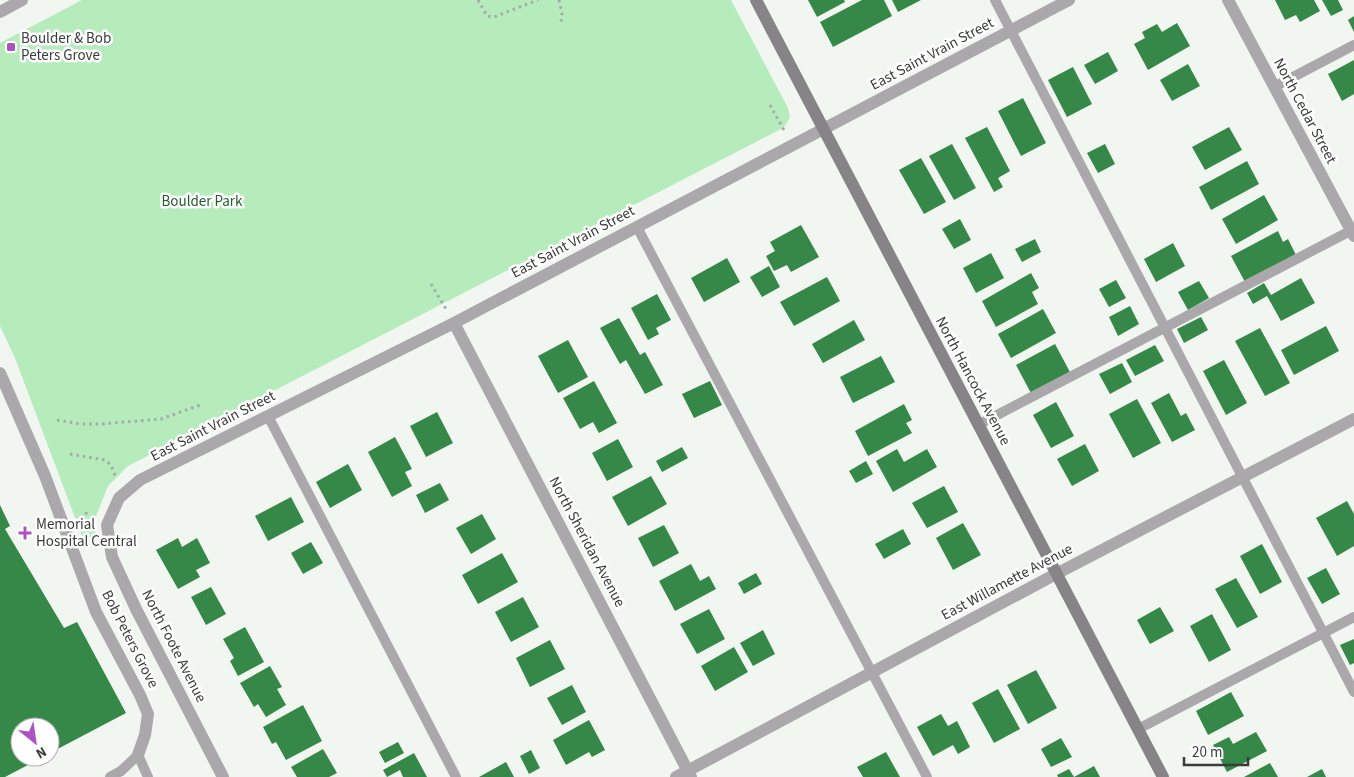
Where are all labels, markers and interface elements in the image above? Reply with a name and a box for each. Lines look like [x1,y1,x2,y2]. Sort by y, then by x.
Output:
street label: East Saint Vrain Street [866,12,998,96]
place label: Boulder & Bob Peters Grove [21,28,111,66]
marker: Boulder & Bob Peters Grove [5,41,17,53]
street label: North Cedar Street [1268,54,1342,168]
park label: Boulder Park [162,191,243,212]
street label: East Saint Vrain Street [507,200,639,284]
street label: North Hancock Avenue [930,313,1016,449]
street label: East Saint Vrain Street [147,385,279,467]
street label: North Sheridan Avenue [544,473,630,611]
place label: Memorial Hospital Central [36,514,137,552]
marker: Memorial Hospital Central [18,526,32,540]
street label: East Willamette Avenue [938,538,1076,626]
street label: Bob Peters Grove [96,586,164,692]
street label: North Foote Avenue [136,586,212,706]
north arrow [10,717,60,767]
scale bar [1184,734,1248,766]
text: N [32,741,50,763]
text: 20 m [1192,742,1222,763]

